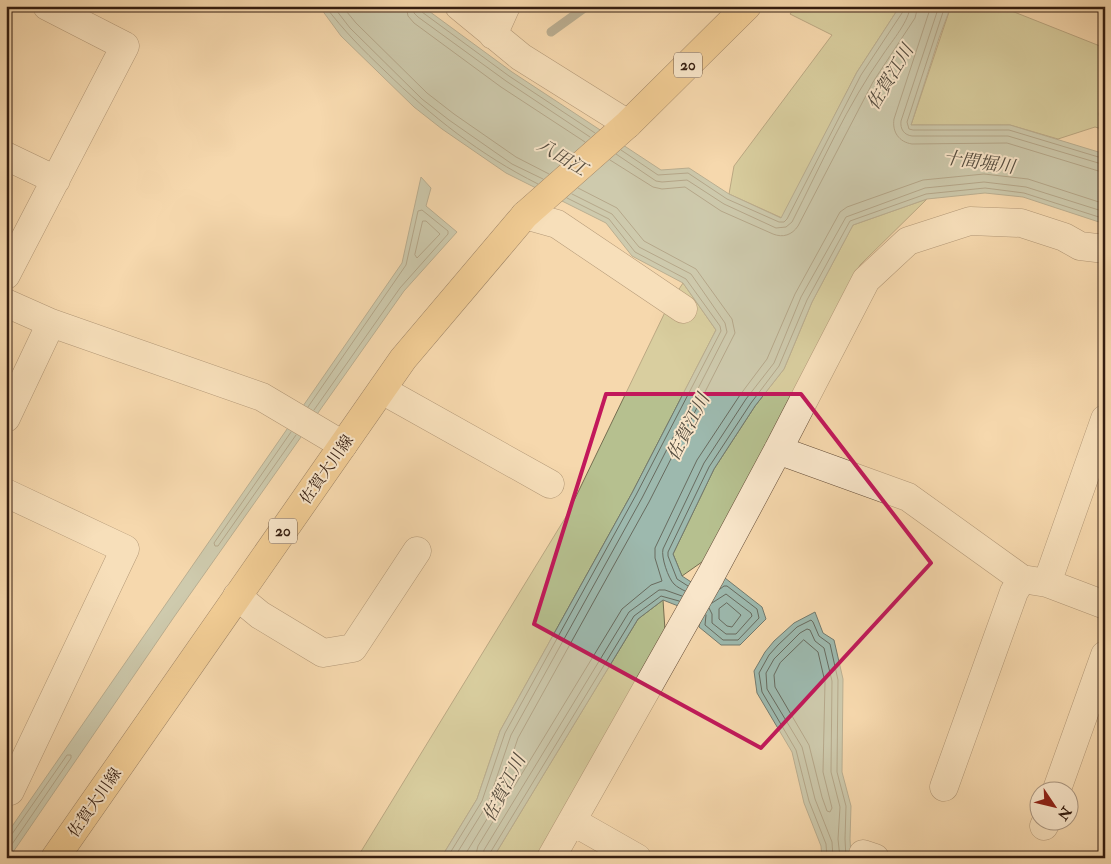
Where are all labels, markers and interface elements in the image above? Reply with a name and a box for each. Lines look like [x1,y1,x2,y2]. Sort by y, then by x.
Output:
water label: 佐賀江川 [862,39,920,114]
road number: 20 [674,52,702,78]
water label: 八田江 [533,134,593,183]
water label: 十間堀川 [942,146,1018,179]
water label: 佐賀江川 [662,388,716,465]
street label: 佐賀大川線 [296,431,358,508]
road number: 20 [269,518,297,544]
water label: 佐賀江川 [478,749,532,826]
street label: 佐賀大川線 [64,764,126,841]
north arrow [1028,782,1078,832]
text: N [1053,802,1075,824]

